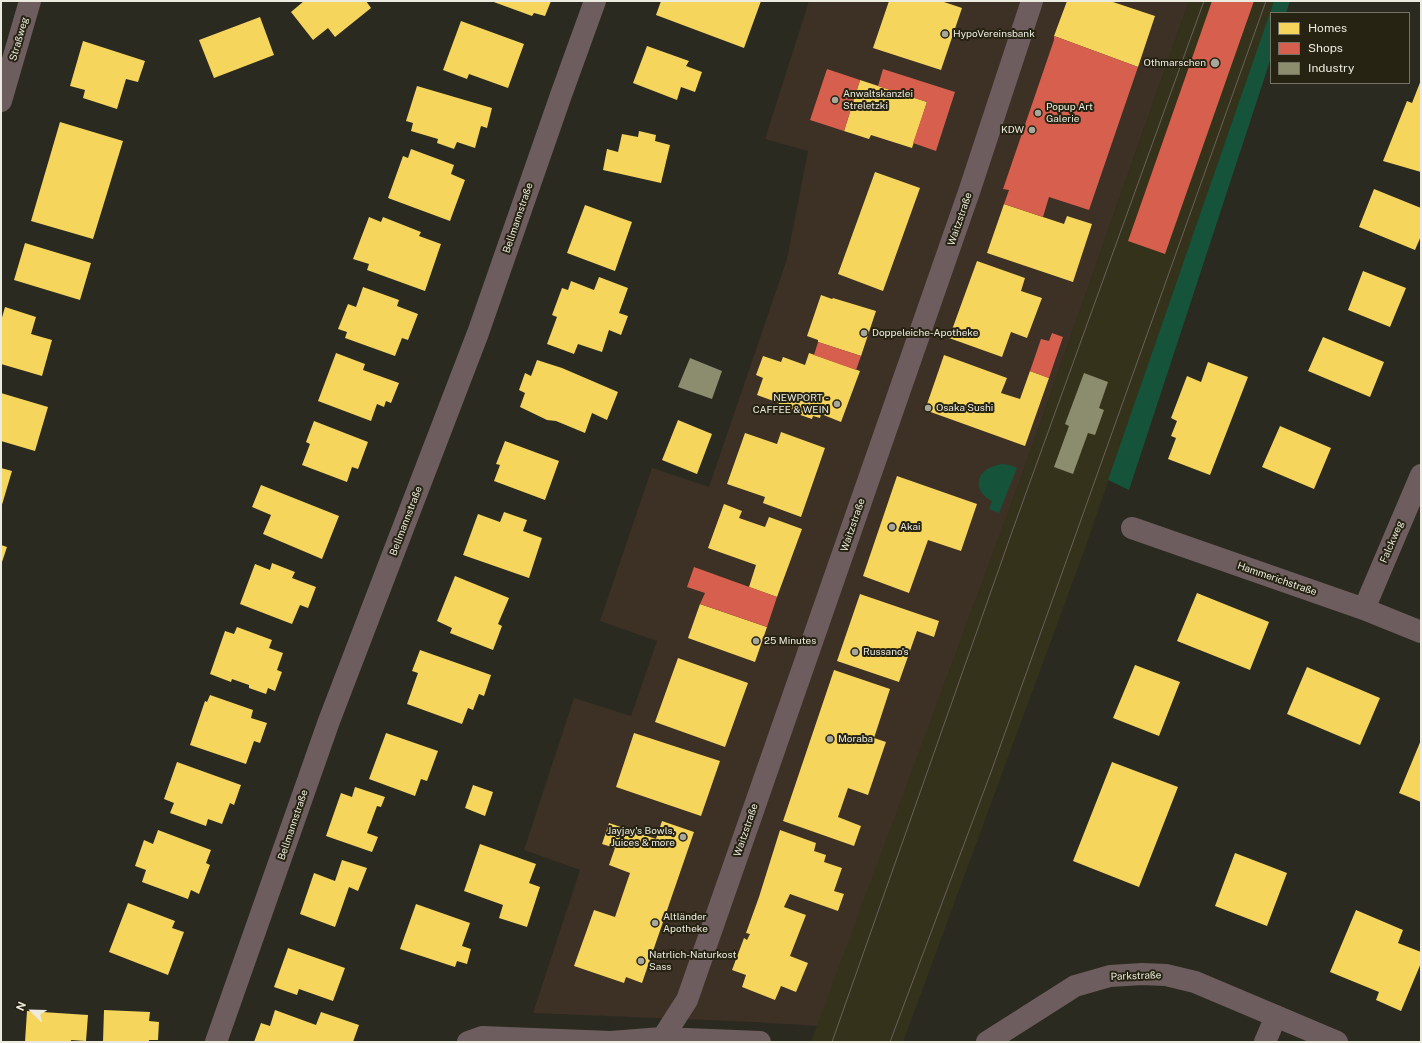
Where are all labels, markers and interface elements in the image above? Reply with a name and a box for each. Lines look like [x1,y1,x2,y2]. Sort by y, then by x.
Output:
legend [1270,12,1410,84]
street label: Straßweg [7,16,31,62]
text: Homes [1308,21,1347,35]
place label: HypoVereinsbank [953,28,1035,40]
marker: HypoVereinsbank [940,29,950,39]
text: Shops [1308,41,1343,55]
place label: Othmarschen [1143,57,1206,69]
marker: Othmarschen [1209,57,1221,69]
text: Industry [1308,61,1354,75]
place label: Anwaltskanzlei Streletzki [843,88,913,112]
marker: Anwaltskanzlei Streletzki [830,95,840,105]
place label: Popup Art Galerie [1046,101,1093,124]
marker: Popup Art Galerie [1033,108,1043,118]
place label: KDW [1001,124,1024,136]
marker: KDW [1027,125,1037,135]
street label: Bellmannstraße [500,181,536,255]
street label: Waitzstraße [945,191,975,247]
place label: Doppeleiche-Apotheke [872,327,978,339]
marker: Doppeleiche-Apotheke [859,328,869,338]
place label: NEWPORT - CAFFEE & WEIN [753,392,829,416]
marker: NEWPORT - CAFFEE & WEIN [832,399,842,409]
place label: Osaka Sushi [936,402,993,414]
marker: Osaka Sushi [923,403,933,413]
street label: Bellmannstraße [387,485,425,557]
street label: Waitzstraße [838,497,868,553]
street label: Falckweg [1378,519,1406,565]
place label: Akai [900,521,921,533]
marker: Akai [887,522,897,532]
street label: Hammerichstraße [1236,560,1318,598]
place label: 25 Minutes [764,635,816,647]
marker: 25 Minutes [751,636,761,646]
place label: Russano's [863,646,909,658]
marker: Russano's [850,647,860,657]
place label: Moraba [838,733,873,745]
marker: Moraba [825,734,835,744]
street label: Bellmannstraße [275,788,311,862]
street label: Waitzstraße [731,802,761,858]
place label: Jayjay's Bowls, Juices & more [607,825,675,848]
marker: Jayjay's Bowls, Juices & more [678,832,688,842]
place label: Altländer Apotheke [663,911,708,934]
marker: Altländer Apotheke [650,918,660,928]
place label: Natrlich-Naturkost Sass [649,949,736,972]
marker: Natrlich-Naturkost Sass [636,956,646,966]
street label: Parkstraße [1110,969,1162,983]
north arrow [12,991,52,1031]
text: N [14,1000,28,1013]

